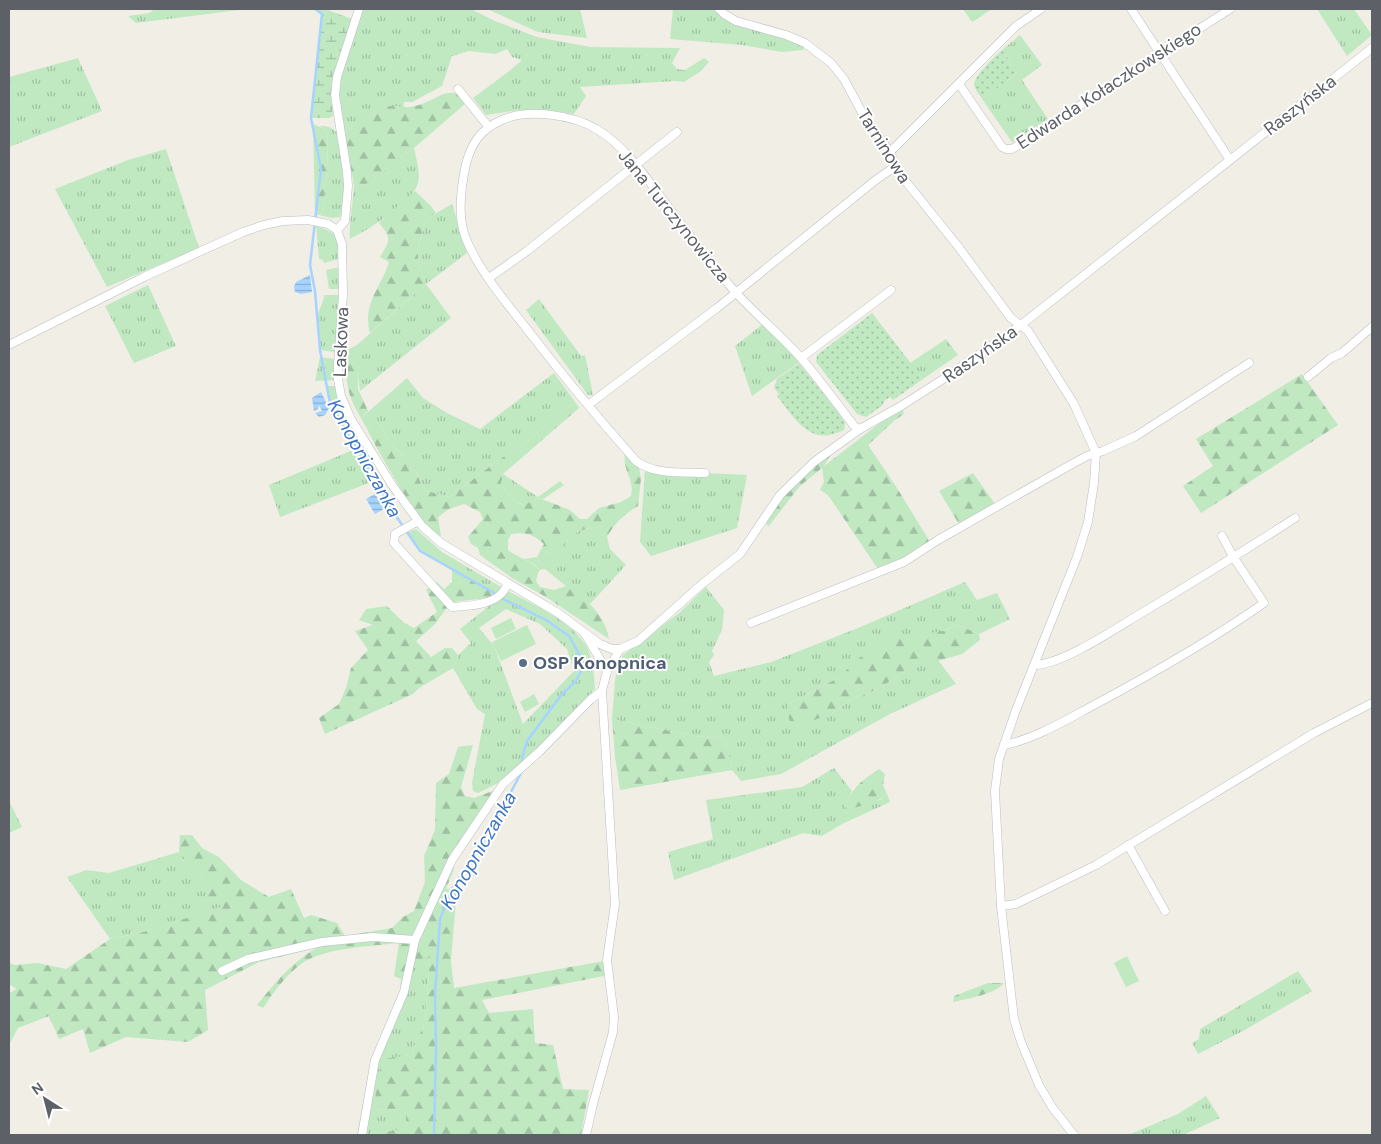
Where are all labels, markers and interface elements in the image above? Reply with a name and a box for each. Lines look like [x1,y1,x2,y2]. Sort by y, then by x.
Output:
street label: Edwarda Kołaczkowskiego [1012,17,1206,155]
street label: Raszyńska [1259,69,1341,141]
street label: Tarninowa [852,104,916,188]
street label: Jana Turczynowicza [613,144,735,288]
street label: Laskowa [328,306,354,378]
street label: Raszyńska [938,320,1022,388]
water label: Konopniczanka [322,394,407,522]
place label: OSP Konopnica [533,651,667,675]
marker: OSP Konopnica [517,657,529,669]
water label: Konopniczanka [435,787,522,914]
north arrow [20,1074,70,1124]
text: N [28,1078,47,1099]

